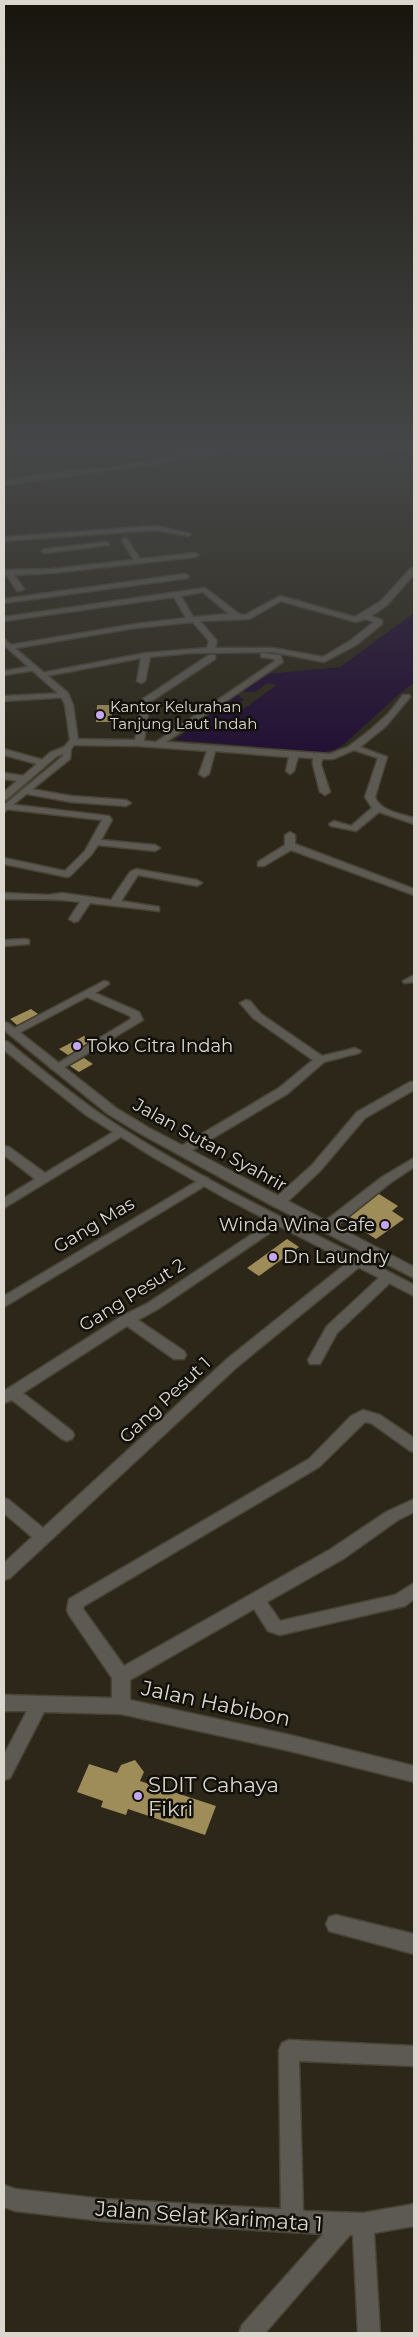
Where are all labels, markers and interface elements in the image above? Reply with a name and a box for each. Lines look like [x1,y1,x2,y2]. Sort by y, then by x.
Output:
place label: Kantor Kelurahan Tanjung Laut Indah [110,697,257,733]
marker: Kantor Kelurahan Tanjung Laut Indah [94,709,106,721]
place label: Toko Citra Indah [87,1035,233,1057]
marker: Toko Citra Indah [71,1040,83,1052]
street label: Jalan Sutan Syahrir [129,1093,291,1196]
street label: Gang Mas [50,1192,139,1258]
place label: Winda Wina Cafe [219,1214,375,1236]
marker: Winda Wina Cafe [379,1219,391,1231]
place label: Dn Laundry [283,1246,390,1268]
marker: Dn Laundry [267,1251,279,1263]
street label: Gang Pesut 2 [75,1254,189,1336]
street label: Gang Pesut 1 [115,1352,215,1448]
street label: Jalan Habibon [138,1675,293,1731]
place label: SDIT Cahaya Fikri [148,1772,279,1821]
marker: SDIT Cahaya Fikri [132,1790,144,1802]
street label: Jalan Selat Karimata 1 [94,2196,323,2236]

